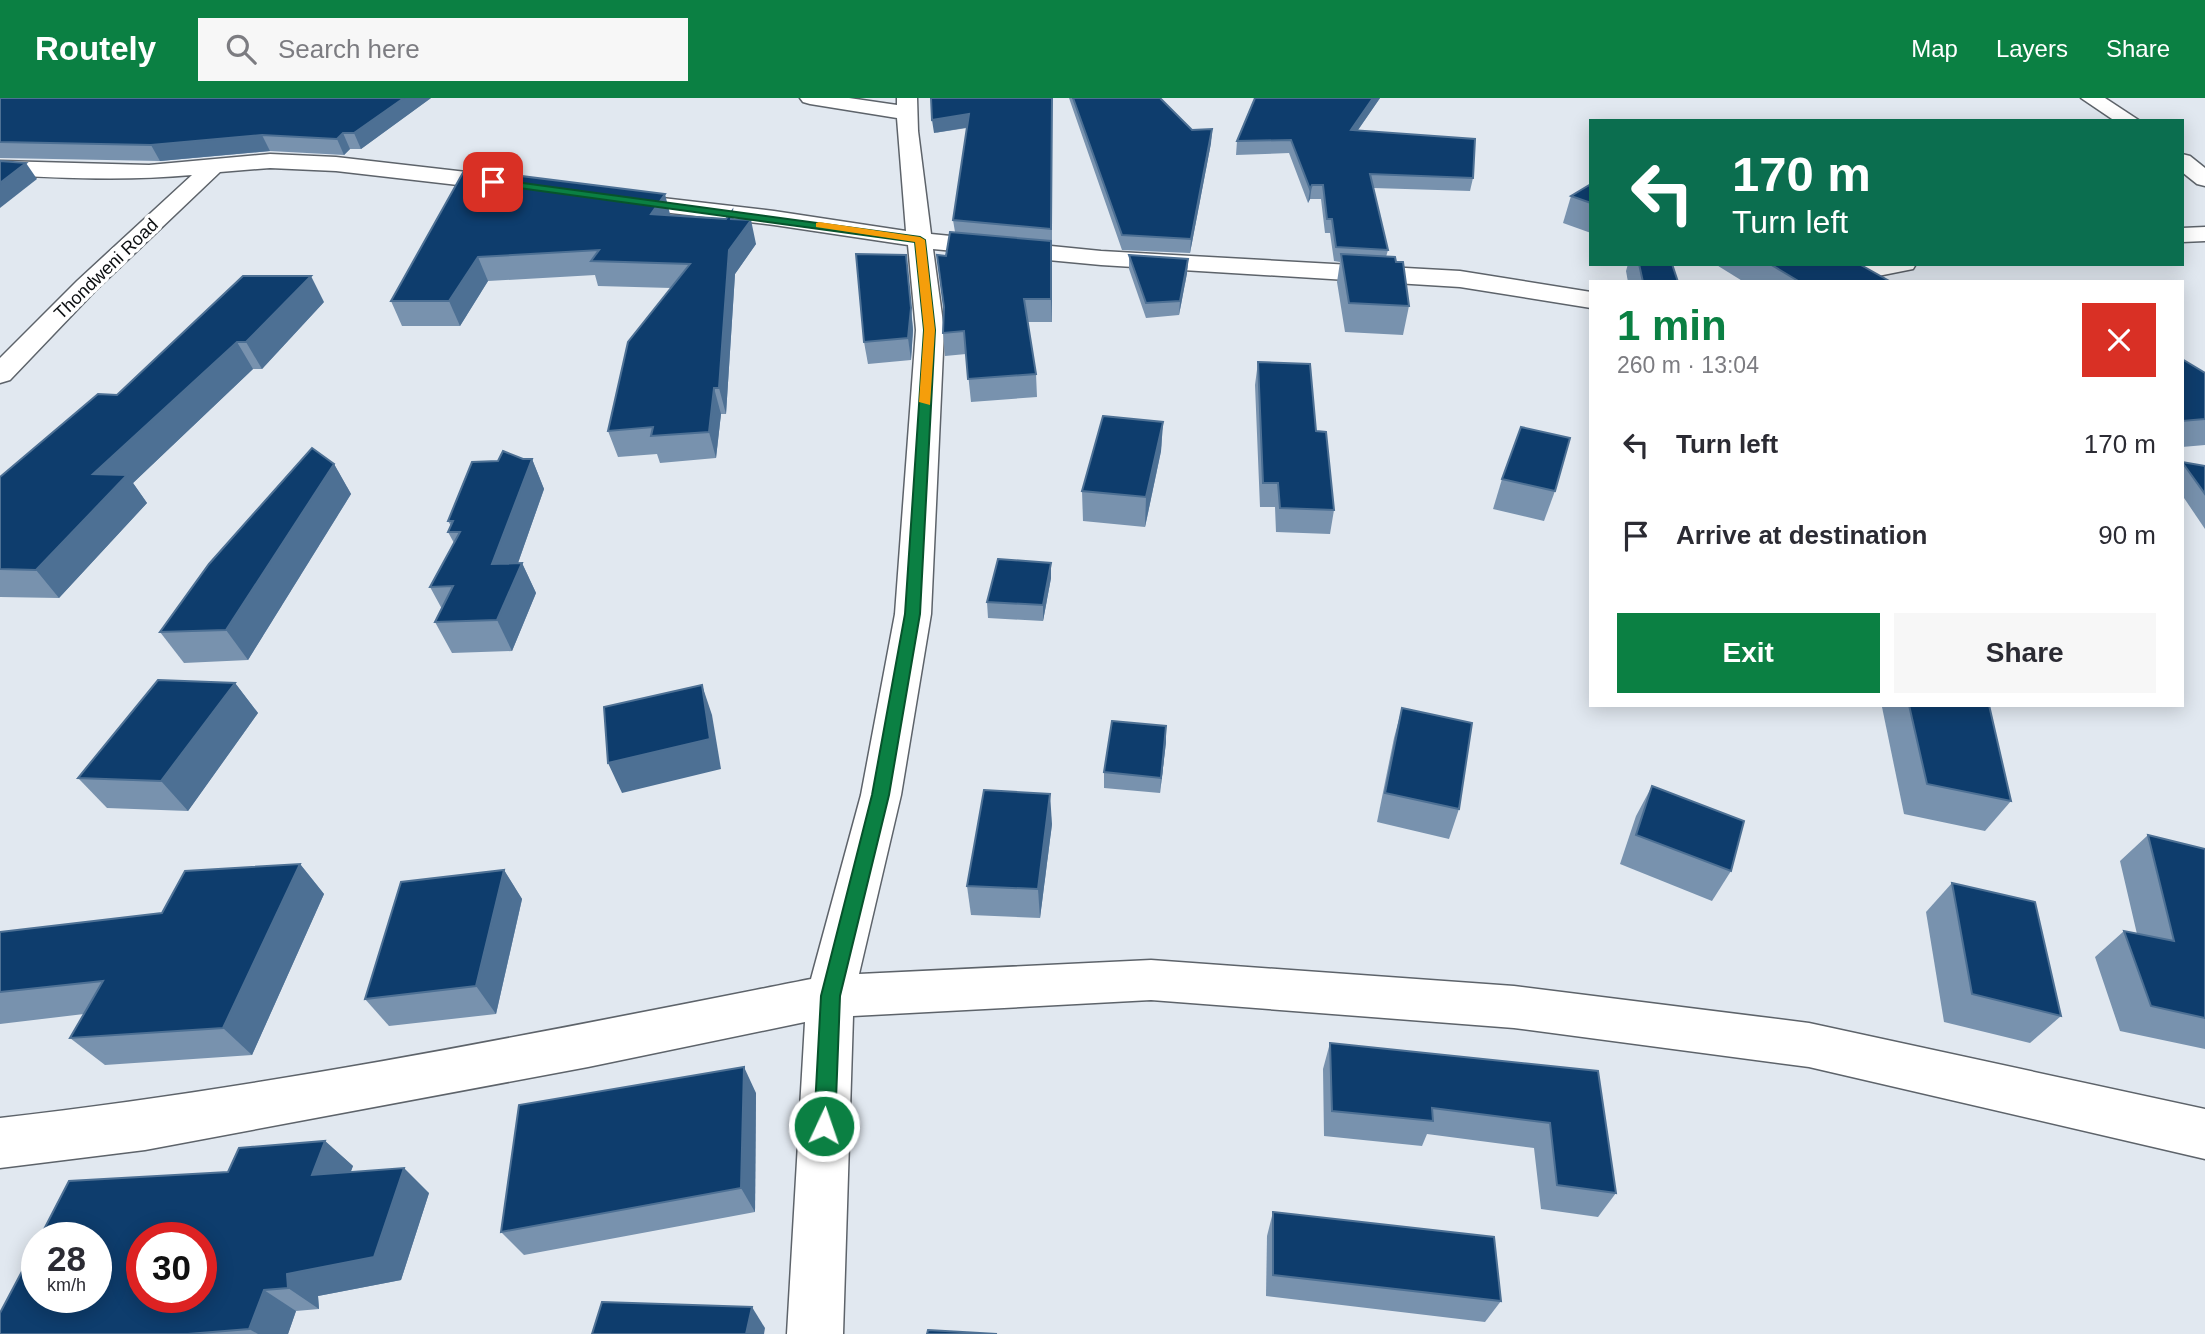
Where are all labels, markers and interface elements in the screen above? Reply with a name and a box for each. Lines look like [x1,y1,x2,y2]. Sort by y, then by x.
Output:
search box [198,18,688,81]
text: Routely [35,30,156,67]
icon: search [222,30,260,68]
text: Search here [278,34,420,64]
text: Map [1911,35,1958,62]
text: Layers [1996,35,2068,62]
text: Share [2106,35,2170,62]
icon: left [1617,147,1708,238]
text: 170 m [1732,147,1871,201]
pin [463,152,523,212]
icon: arrive [474,163,512,201]
text: Turn left [1732,204,1848,240]
street label: Thondweni Road [50,215,162,323]
text: 1 min [1617,302,1727,349]
button: close [2082,303,2156,377]
text: 260 m · 13:04 [1617,352,1759,378]
icon: left [1617,426,1655,464]
text: Turn left [1676,429,1778,459]
text: 170 m [2084,429,2156,459]
icon: arrive [1617,517,1655,555]
text: Arrive at destination [1676,520,1927,550]
text: 90 m [2098,520,2156,550]
button: Exit [1617,613,1880,693]
button: Share [1894,613,2156,693]
position arrow [787,1089,861,1163]
speed limit sign: 30 [126,1222,217,1313]
text: 28 [47,1239,86,1278]
text: km/h [47,1275,86,1295]

